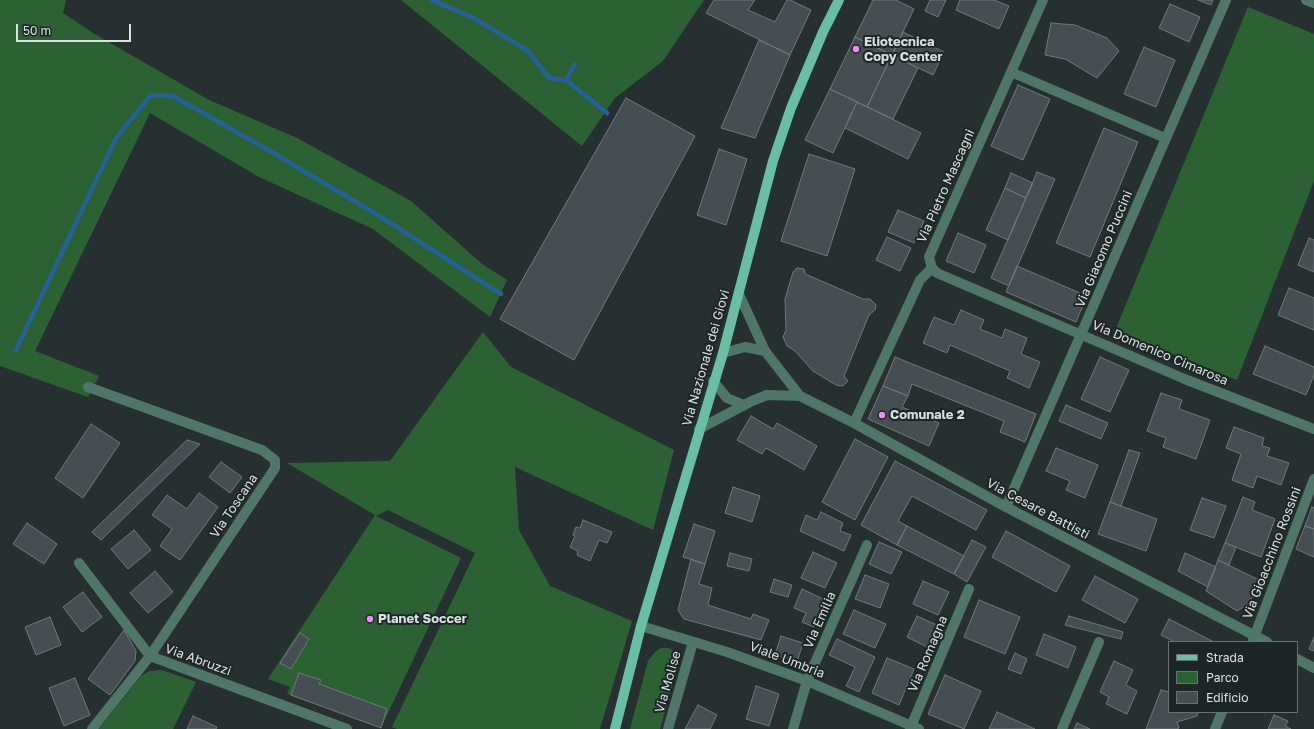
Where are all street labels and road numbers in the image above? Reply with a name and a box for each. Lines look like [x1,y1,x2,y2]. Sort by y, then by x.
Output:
street label: Via Pietro Mascagni [914,127,978,245]
street label: Via Giacomo Puccini [1072,188,1136,310]
street label: Via Nazionale dei Giovi [679,288,733,428]
street label: Via Domenico Cimarosa [1090,317,1230,389]
street label: Via Toscana [207,471,261,541]
street label: Via Cesare Battisti [984,475,1092,543]
street label: Via Gioacchino Rossini [1240,485,1304,621]
street label: Via Emilia [801,589,839,651]
street label: Via Romagna [905,613,951,695]
street label: Viale Umbria [747,639,827,681]
street label: Via Abruzzi [163,641,233,679]
street label: Via Molise [652,649,684,715]

